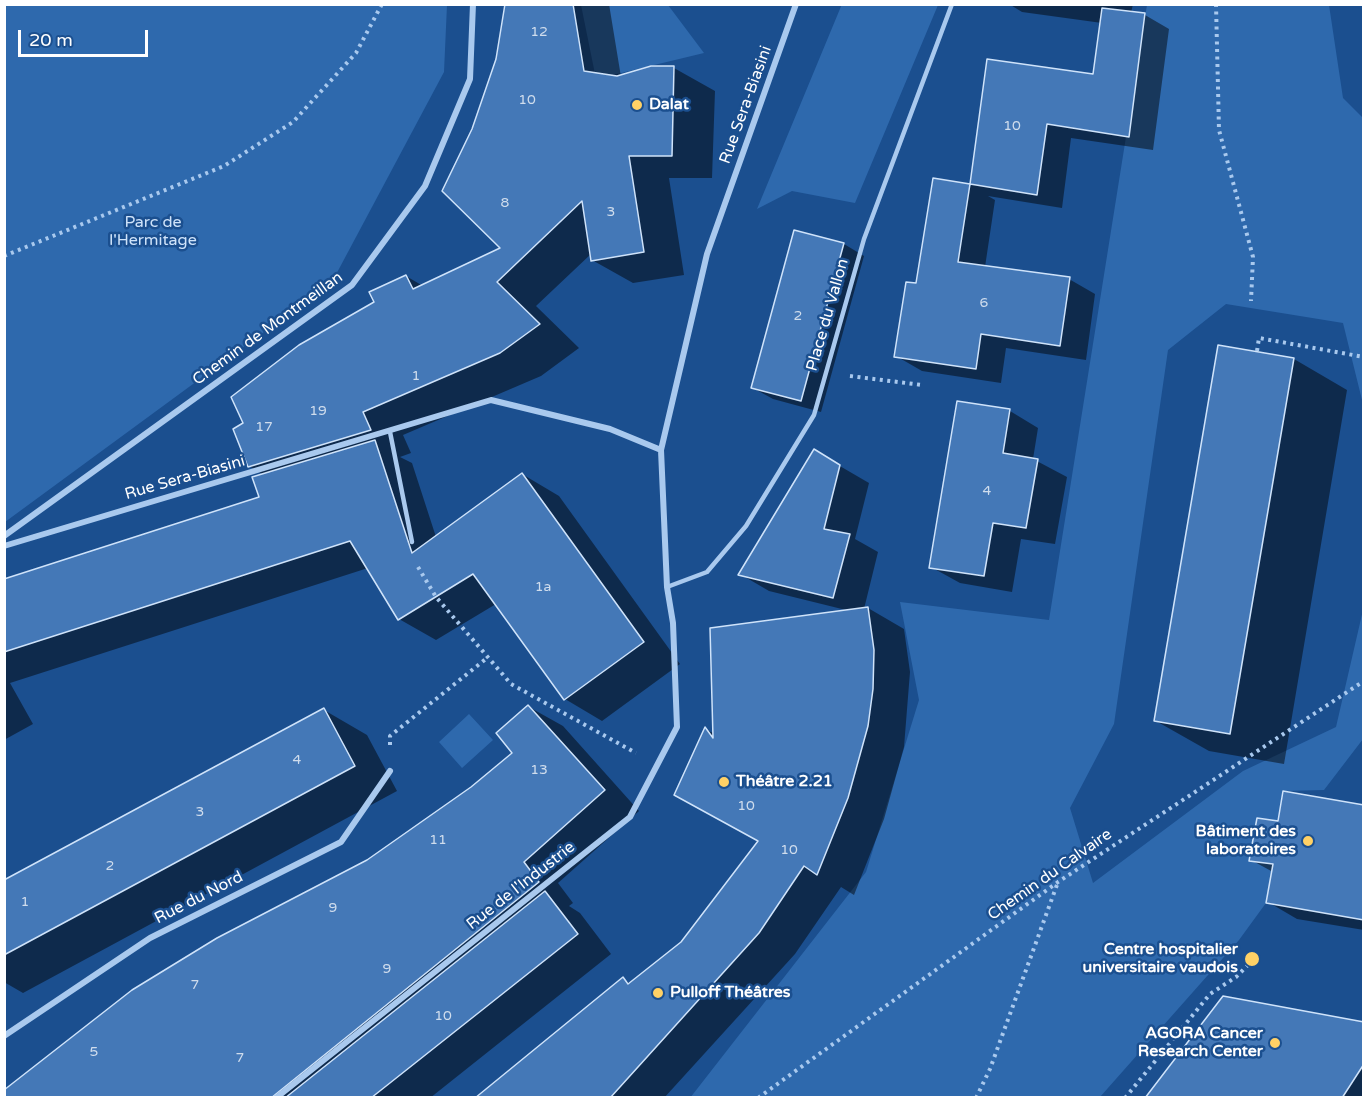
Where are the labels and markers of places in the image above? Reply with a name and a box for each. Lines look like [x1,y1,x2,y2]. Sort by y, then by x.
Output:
place label: Dalat [649,95,689,115]
marker: Dalat [630,98,644,112]
place label: Théâtre 2.21 [736,772,833,792]
marker: Théâtre 2.21 [717,775,731,789]
place label: Bâtiment des laboratoires [1196,822,1296,860]
marker: Bâtiment des laboratoires [1301,834,1315,848]
place label: Centre hospitalier universitaire vaudois [1083,940,1238,978]
marker: Centre hospitalier universitaire vaudois [1243,950,1261,968]
place label: Pulloff Théâtres [670,983,791,1003]
marker: Pulloff Théâtres [651,986,665,1000]
place label: AGORA Cancer Research Center [1138,1024,1263,1062]
marker: AGORA Cancer Research Center [1268,1036,1282,1050]

